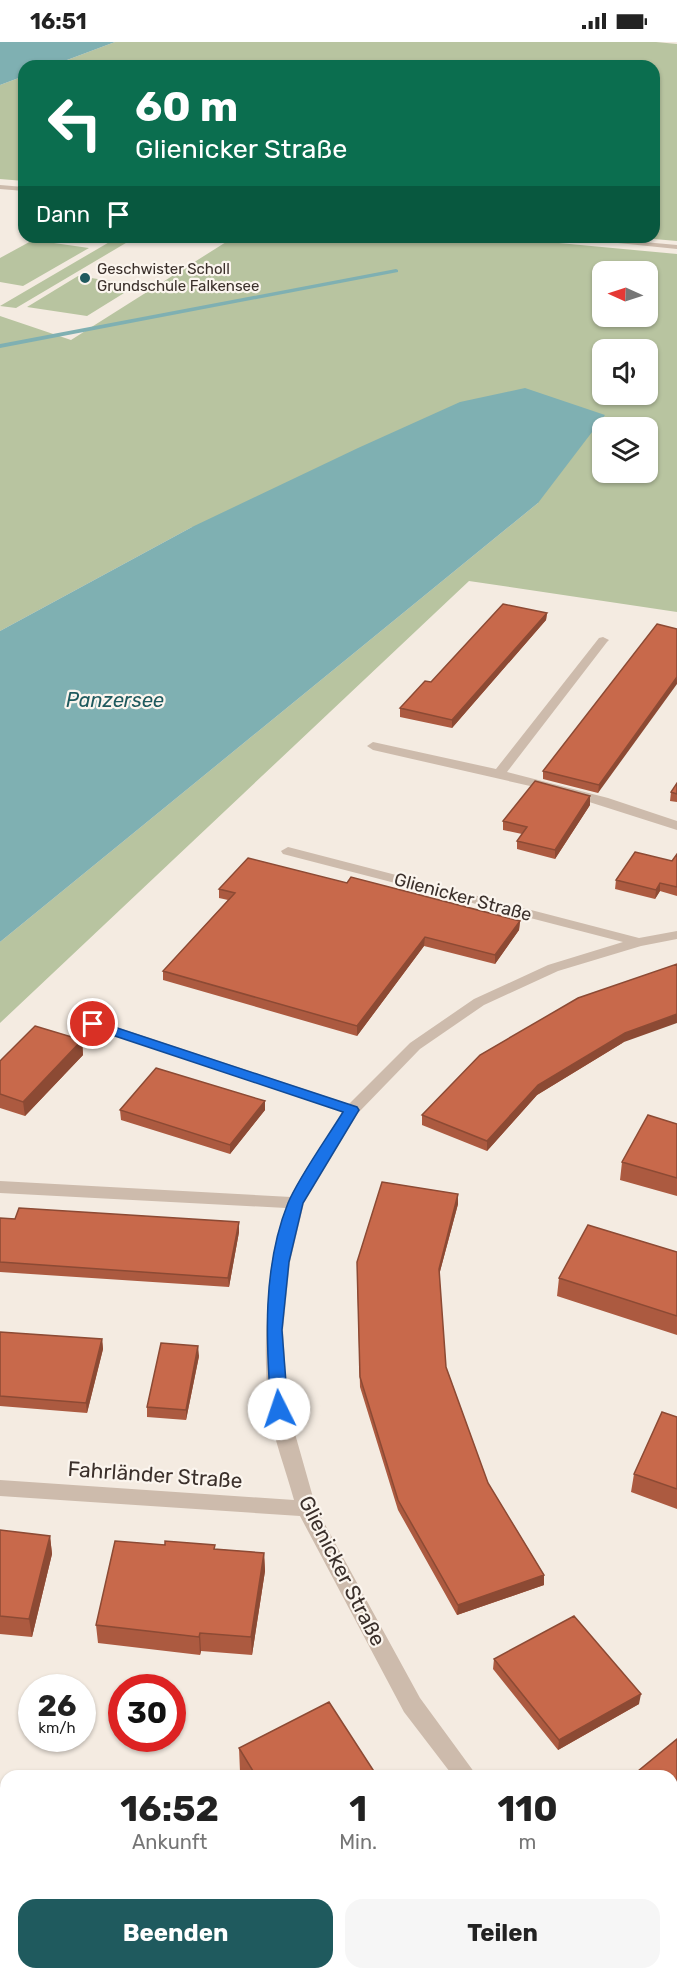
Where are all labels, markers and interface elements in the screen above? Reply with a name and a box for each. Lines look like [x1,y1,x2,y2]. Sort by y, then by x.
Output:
text: 16:51 [30,8,87,35]
text: 60 m [135,82,238,132]
icon: left [36,84,114,162]
text: Glienicker Straße [135,133,347,165]
icon: arrive [102,198,135,231]
text: Dann [36,201,90,228]
place label: Geschwister Scholl Grundschule Falkensee [97,260,259,295]
north arrow [592,261,658,327]
map controls [592,261,658,483]
marker: Geschwister Scholl Grundschule Falkensee [78,271,92,285]
button: sound [592,339,658,405]
button: layers [592,417,658,483]
water label: Panzersee [66,688,164,712]
street label: Glienicker Straße [392,868,534,926]
pin [67,998,118,1049]
icon: arrive [76,1007,109,1040]
position arrow [247,1377,311,1441]
street label: Fahrländer Straße [67,1456,243,1493]
street label: Glienicker Straße [294,1492,391,1650]
speed limit sign: 30 [108,1674,186,1752]
text: 26 [37,1688,77,1724]
text: km/h [38,1719,76,1737]
text: 16:52 [120,1787,219,1830]
text: 1 [349,1787,367,1830]
text: 110 [497,1787,558,1830]
text: Ankunft [132,1830,207,1854]
text: Min. [339,1830,377,1854]
text: m [519,1830,536,1854]
button: Beenden [18,1899,333,1968]
button: Teilen [345,1899,660,1968]

